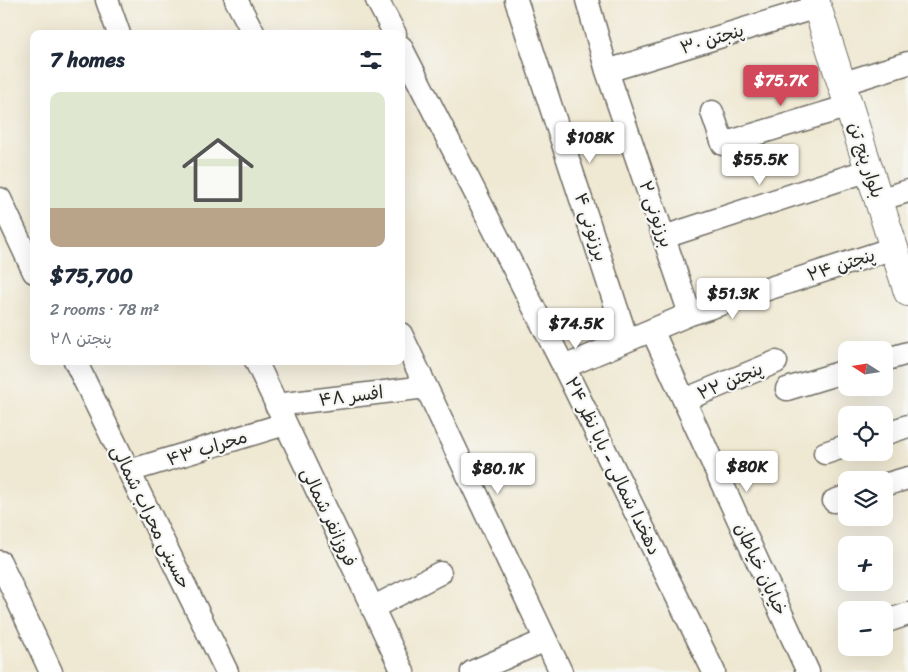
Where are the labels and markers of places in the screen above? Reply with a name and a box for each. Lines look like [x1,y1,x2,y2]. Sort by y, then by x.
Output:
pin: $75.7K [740,64,822,107]
pin: $108K [555,121,625,164]
pin: $55.5K [719,144,801,186]
pin: $51.3K [692,278,774,320]
pin: $74.5K [535,308,617,350]
pin: $80K [717,450,777,493]
pin: $80.1K [457,452,539,495]

